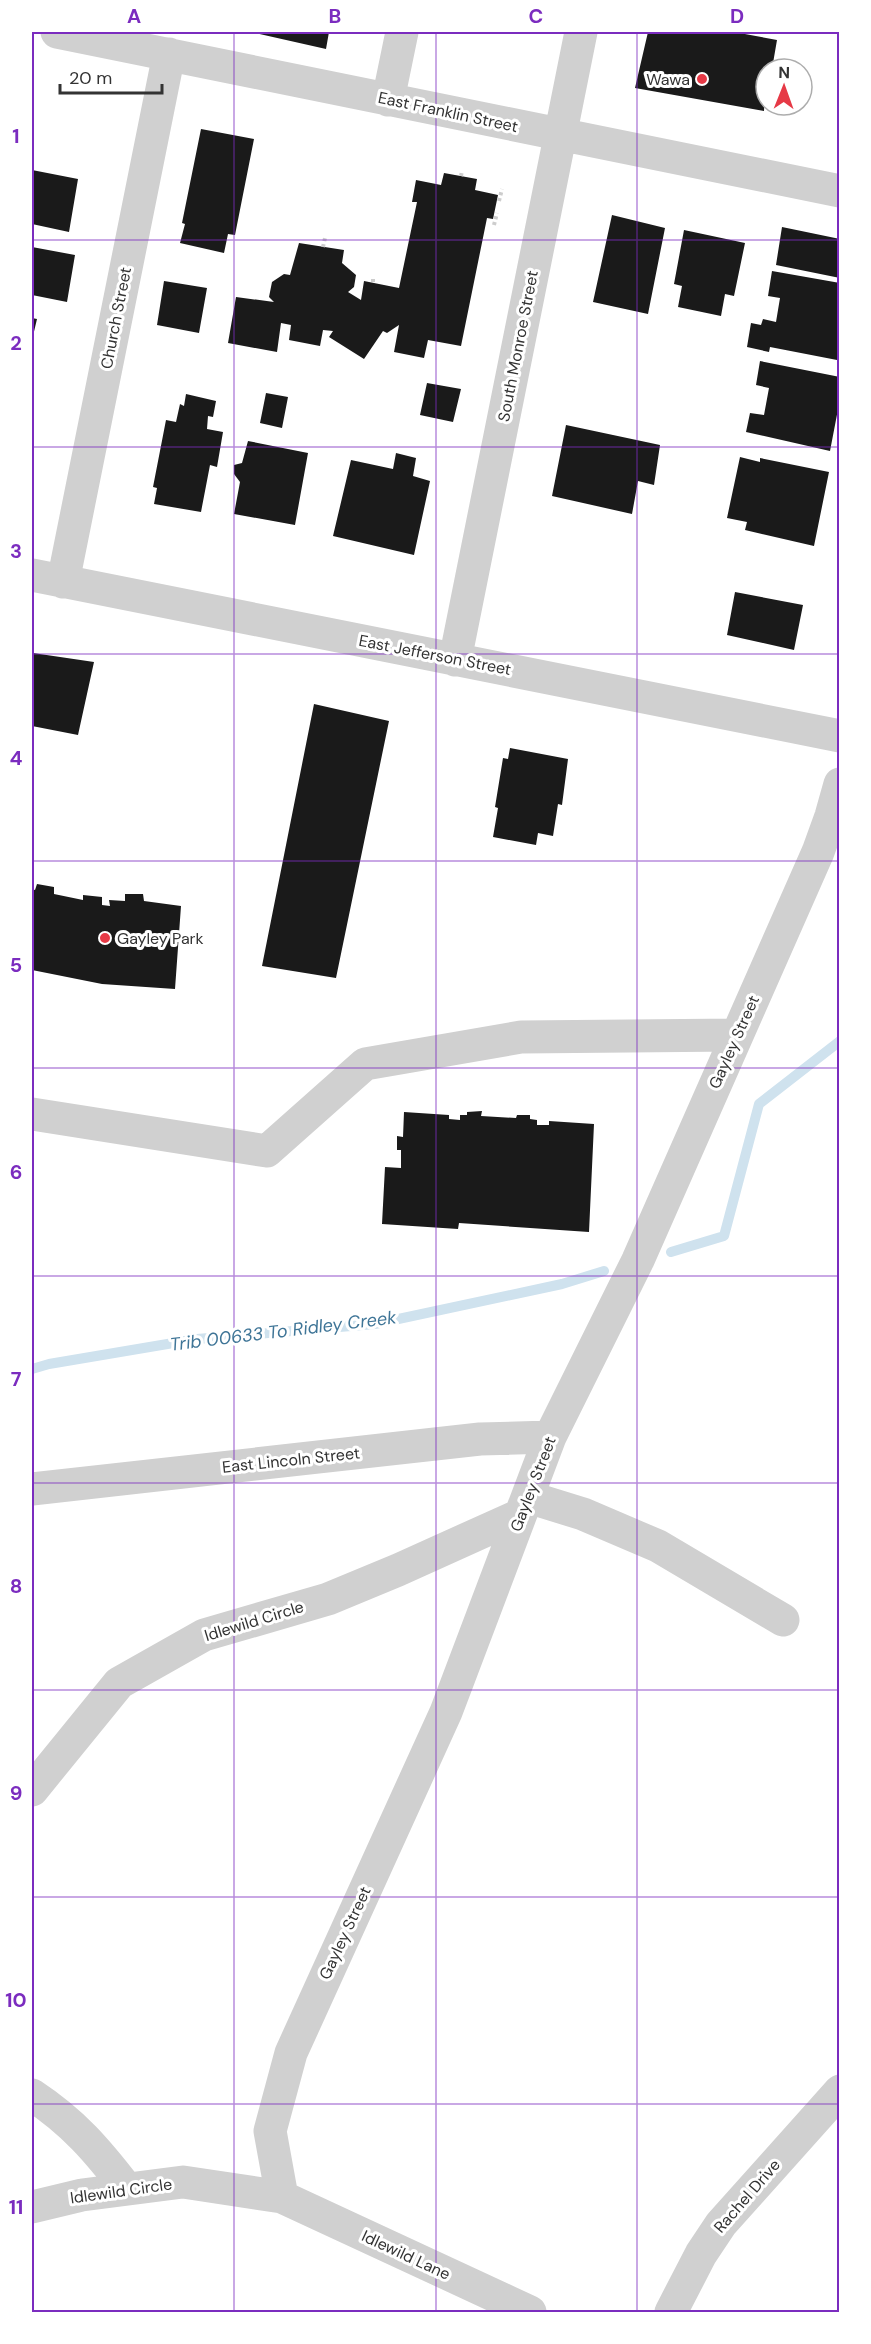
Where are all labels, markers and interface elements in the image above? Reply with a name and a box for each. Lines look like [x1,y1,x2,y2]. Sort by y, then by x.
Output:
text: A [127,3,141,29]
text: B [329,3,341,29]
text: C [529,3,543,29]
text: D [730,3,744,29]
scale bar [60,57,162,95]
north arrow [754,57,814,117]
text: N [778,62,790,83]
text: 20 m [69,66,112,90]
place label: Wawa [646,69,690,90]
marker: Wawa [695,72,709,86]
street label: East Franklin Street [376,87,520,137]
text: 1 [12,123,20,149]
street label: Church Street [96,265,136,371]
street label: South Monroe Street [493,269,543,423]
text: 2 [10,330,22,356]
text: 3 [10,538,22,564]
street label: East Jefferson Street [357,630,513,680]
text: 4 [10,745,23,771]
place label: Gayley Park [117,928,204,949]
marker: Gayley Park [98,931,112,945]
text: 5 [10,952,22,978]
street label: Gayley Street [704,992,764,1092]
text: 6 [10,1159,22,1185]
water label: Trib 00633 To Ridley Creek [168,1305,398,1357]
text: 7 [11,1366,22,1392]
street label: Gayley Street [505,1433,561,1535]
street label: East Lincoln Street [221,1442,361,1478]
text: 8 [10,1573,22,1599]
street label: Idlewild Circle [202,1596,306,1646]
text: 9 [10,1780,22,1806]
street label: Gayley Street [314,1883,376,1983]
text: 10 [5,1987,27,2013]
street label: Rachel Drive [709,2155,785,2237]
street label: Idlewild Circle [69,2173,173,2209]
text: 11 [9,2194,23,2220]
street label: Idlewild Lane [358,2225,454,2285]

